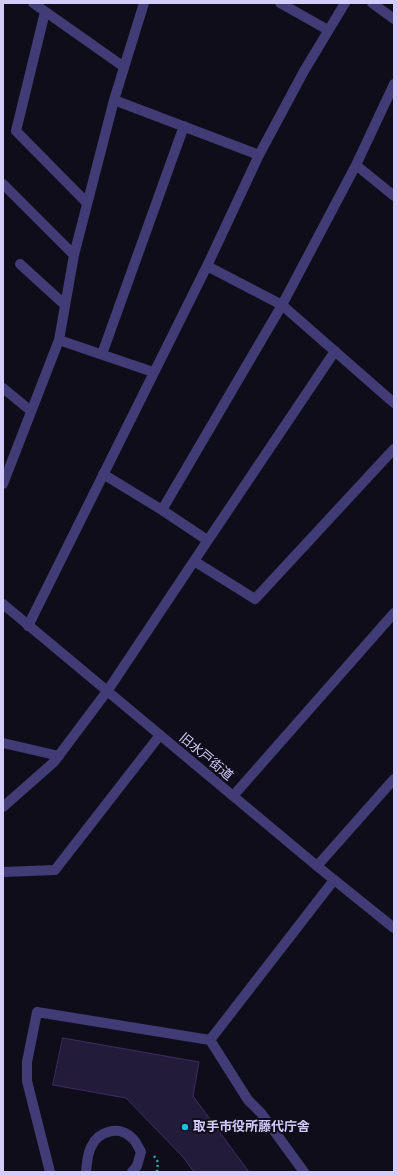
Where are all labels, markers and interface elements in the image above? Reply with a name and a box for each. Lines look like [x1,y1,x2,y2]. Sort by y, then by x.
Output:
street label: 旧水戸街道 [176,730,236,784]
place label: 取手市役所藤代庁舎 [193,1119,310,1135]
marker: 取手市役所藤代庁舎 [180,1122,190,1132]

